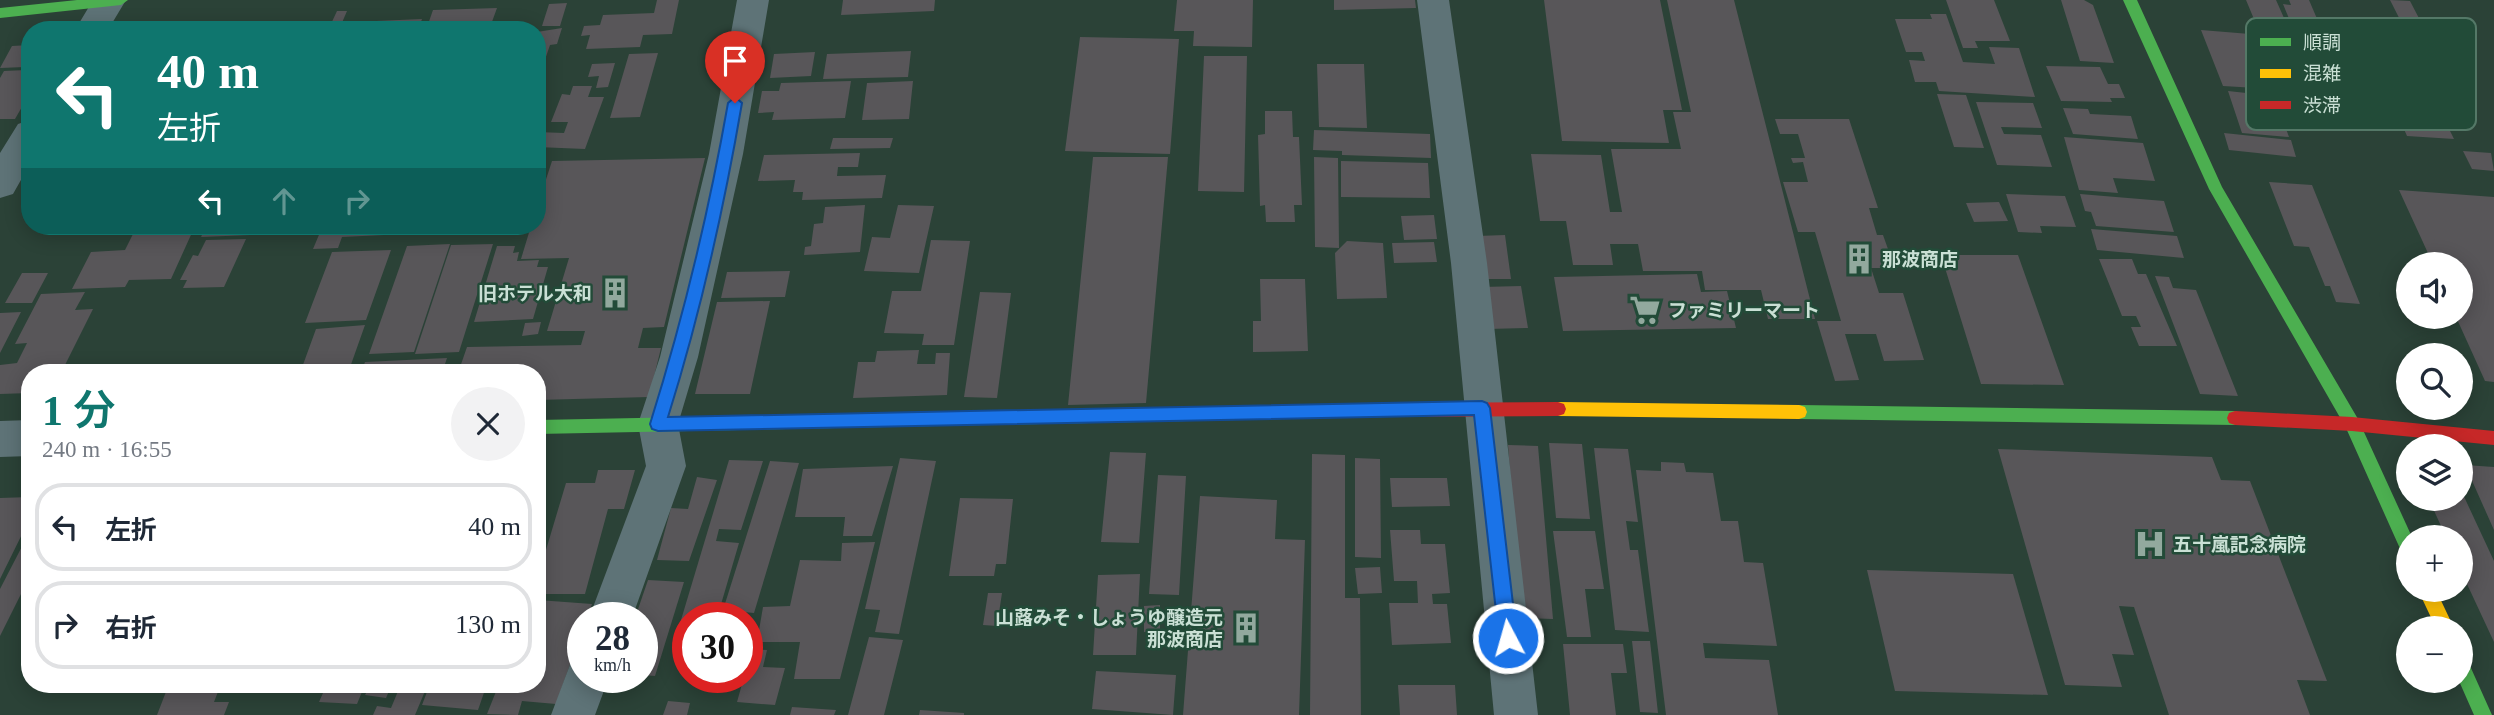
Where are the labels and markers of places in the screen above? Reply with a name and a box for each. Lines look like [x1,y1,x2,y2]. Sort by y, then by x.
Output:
pin [705,31,765,103]
building icon: 那波商店 [1842,242,1876,276]
place label: 那波商店 [1882,249,1958,270]
building icon: 旧ホテル大和 [598,276,632,310]
place label: 旧ホテル大和 [478,283,592,304]
supermarket icon: ファミリーマート [1628,293,1662,327]
place label: ファミリーマート [1668,300,1820,321]
hospital icon: 五十嵐記念病院 [2133,527,2167,561]
place label: 五十嵐記念病院 [2173,534,2306,555]
place label: 山蕗みそ・しょうゆ醸造元 那波商店 [995,607,1223,650]
building icon: 山蕗みそ・しょうゆ醸造元 那波商店 [1229,611,1263,645]

